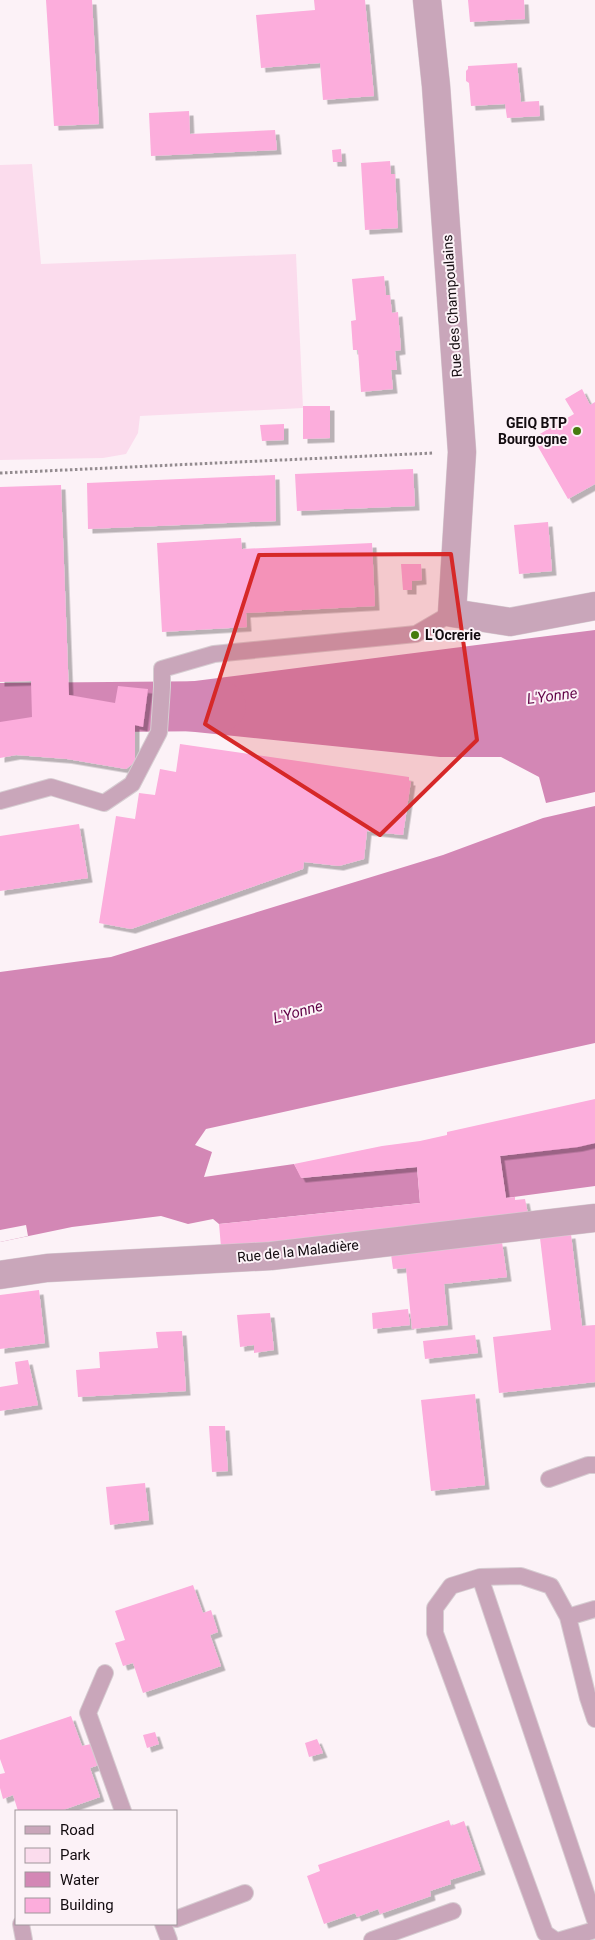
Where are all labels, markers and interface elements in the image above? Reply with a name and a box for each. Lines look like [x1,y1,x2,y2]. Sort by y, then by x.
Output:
street label: Rue des Champoulains [439,234,465,378]
place label: GEIQ BTP Bourgogne [498,415,567,447]
marker: GEIQ BTP Bourgogne [571,425,583,437]
place label: L'Ocrerie [425,627,481,643]
marker: L'Ocrerie [409,629,421,641]
water label: L'Yonne [526,684,579,708]
water label: L'Yonne [271,997,325,1027]
street label: Rue de la Maladière [236,1237,360,1265]
legend [15,1810,178,1925]
text: Road [60,1821,94,1839]
text: Park [60,1846,91,1864]
text: Water [60,1871,99,1889]
text: Building [60,1896,114,1914]

